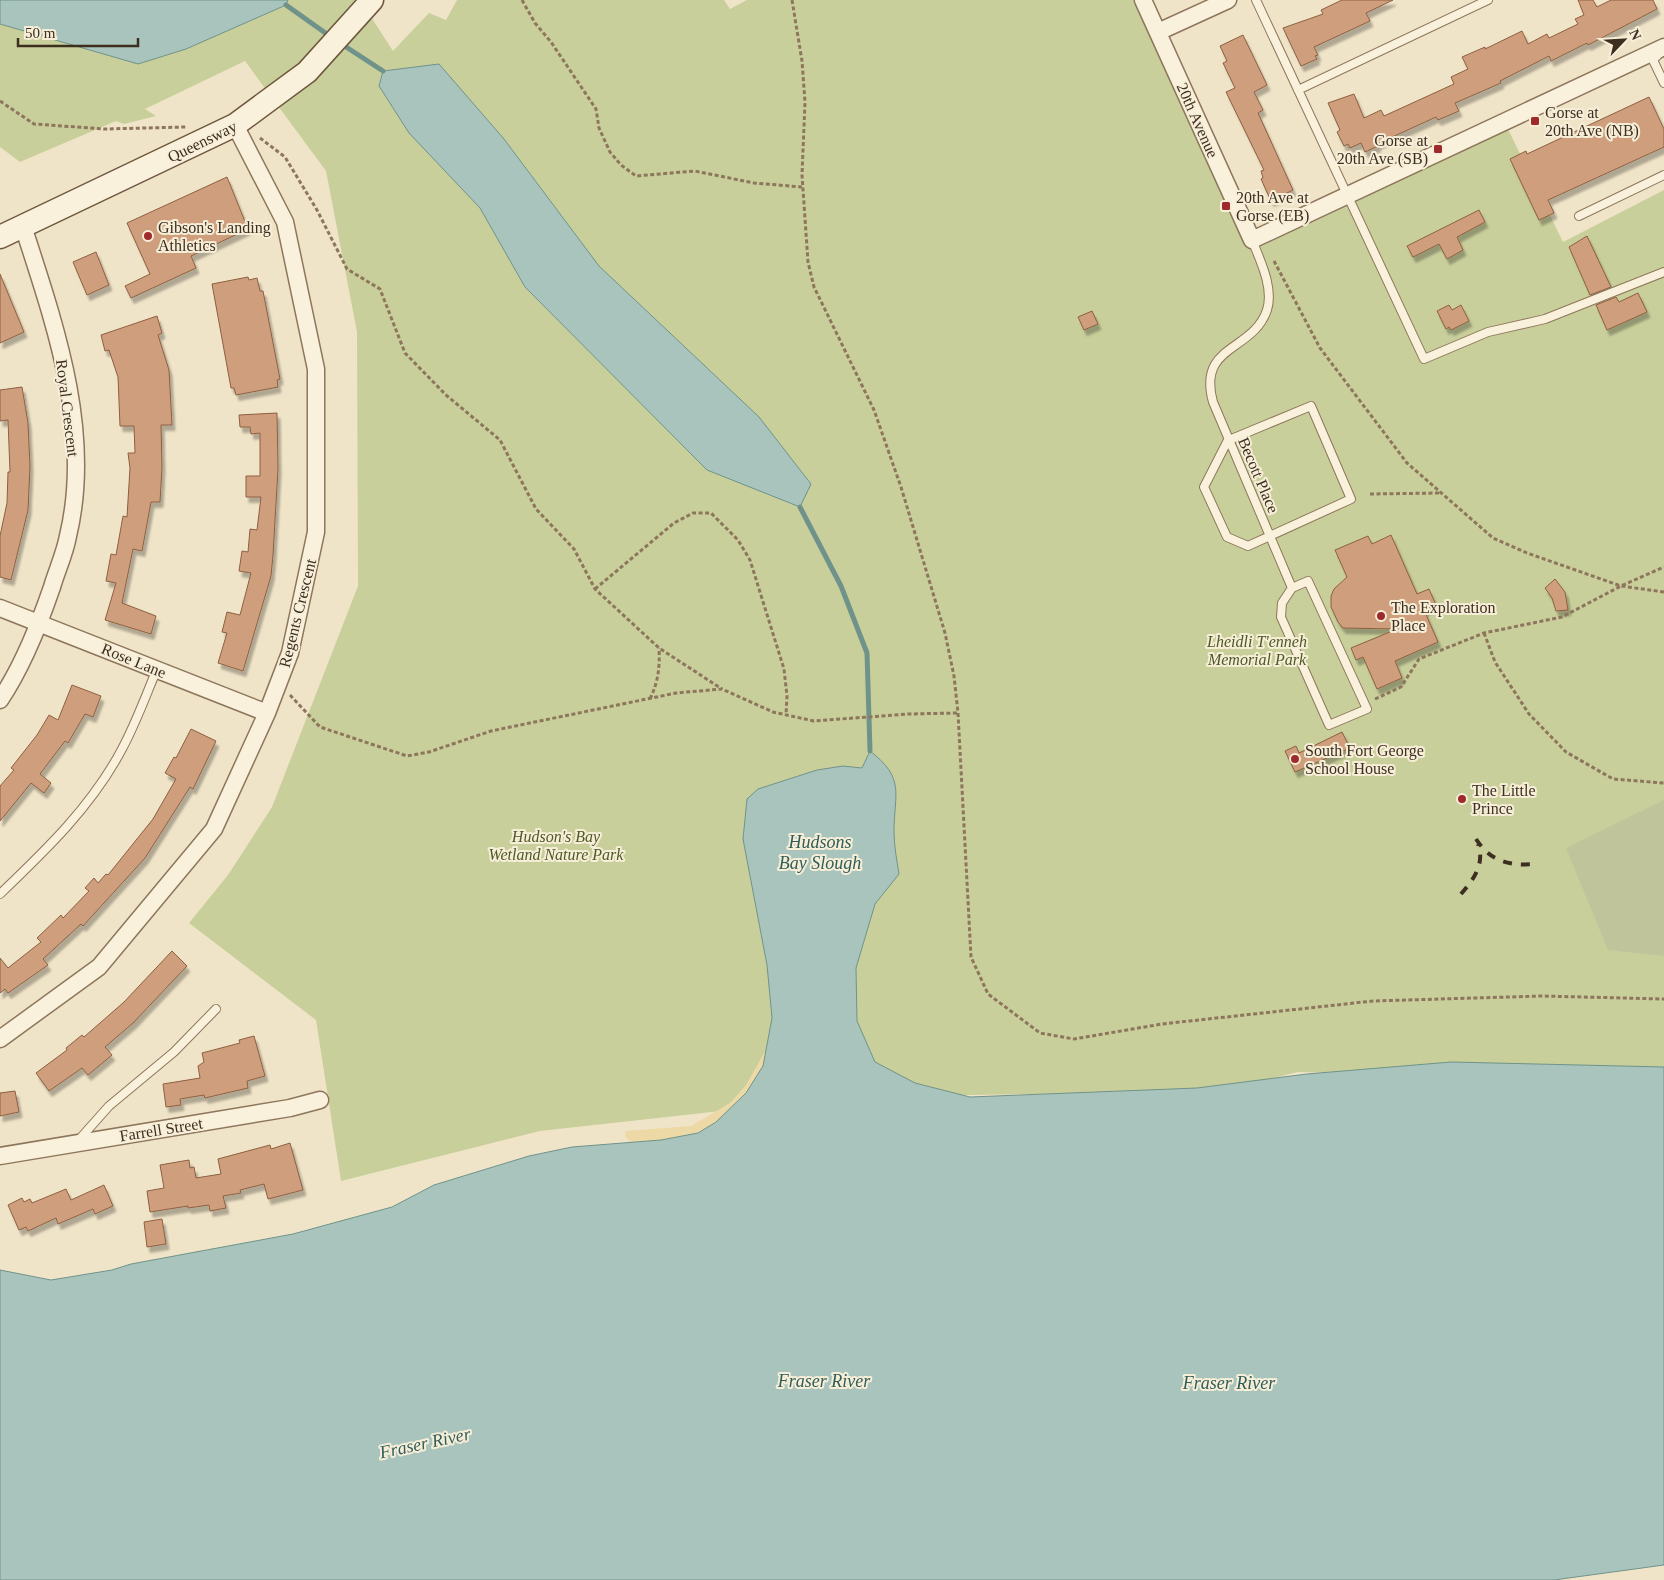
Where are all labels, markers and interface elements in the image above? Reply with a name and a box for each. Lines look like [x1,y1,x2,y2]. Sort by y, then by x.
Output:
scale bar [18,15,138,47]
north arrow [1599,15,1649,65]
text: 50 m [25,25,56,41]
text: N [1626,27,1644,42]
street label: 20th Avenue [1173,80,1222,160]
place label: Gorse at 20th Ave (NB) [1545,104,1639,140]
marker: Gorse at 20th Ave (NB) [1529,115,1541,127]
street label: Queensway [165,117,240,166]
place label: Gorse at 20th Ave (SB) [1337,132,1429,168]
marker: Gorse at 20th Ave (SB) [1432,143,1444,155]
place label: 20th Ave at Gorse (EB) [1236,189,1309,225]
marker: 20th Ave at Gorse (EB) [1220,200,1232,212]
place label: Gibson's Landing Athletics [158,219,271,254]
marker: Gibson's Landing Athletics [142,230,154,242]
street label: Royal Crescent [52,358,82,458]
street label: Becott Place [1235,435,1282,516]
street label: Regents Crescent [276,556,320,670]
place label: The Exploration Place [1391,599,1495,634]
marker: The Exploration Place [1375,610,1387,622]
park label: Lheidli T'enneh Memorial Park [1206,633,1307,668]
street label: Rose Lane [99,640,169,681]
place label: South Fort George School House [1305,742,1424,777]
marker: South Fort George School House [1289,753,1301,765]
place label: The Little Prince [1472,782,1536,817]
marker: The Little Prince [1456,793,1468,805]
park label: Hudson's Bay Wetland Nature Park [489,828,624,863]
water label: Hudsons Bay Slough [779,832,861,873]
street label: Farrell Street [118,1114,204,1144]
water label: Fraser River [777,1371,871,1391]
water label: Fraser River [1182,1373,1276,1393]
water label: Fraser River [377,1423,473,1463]

